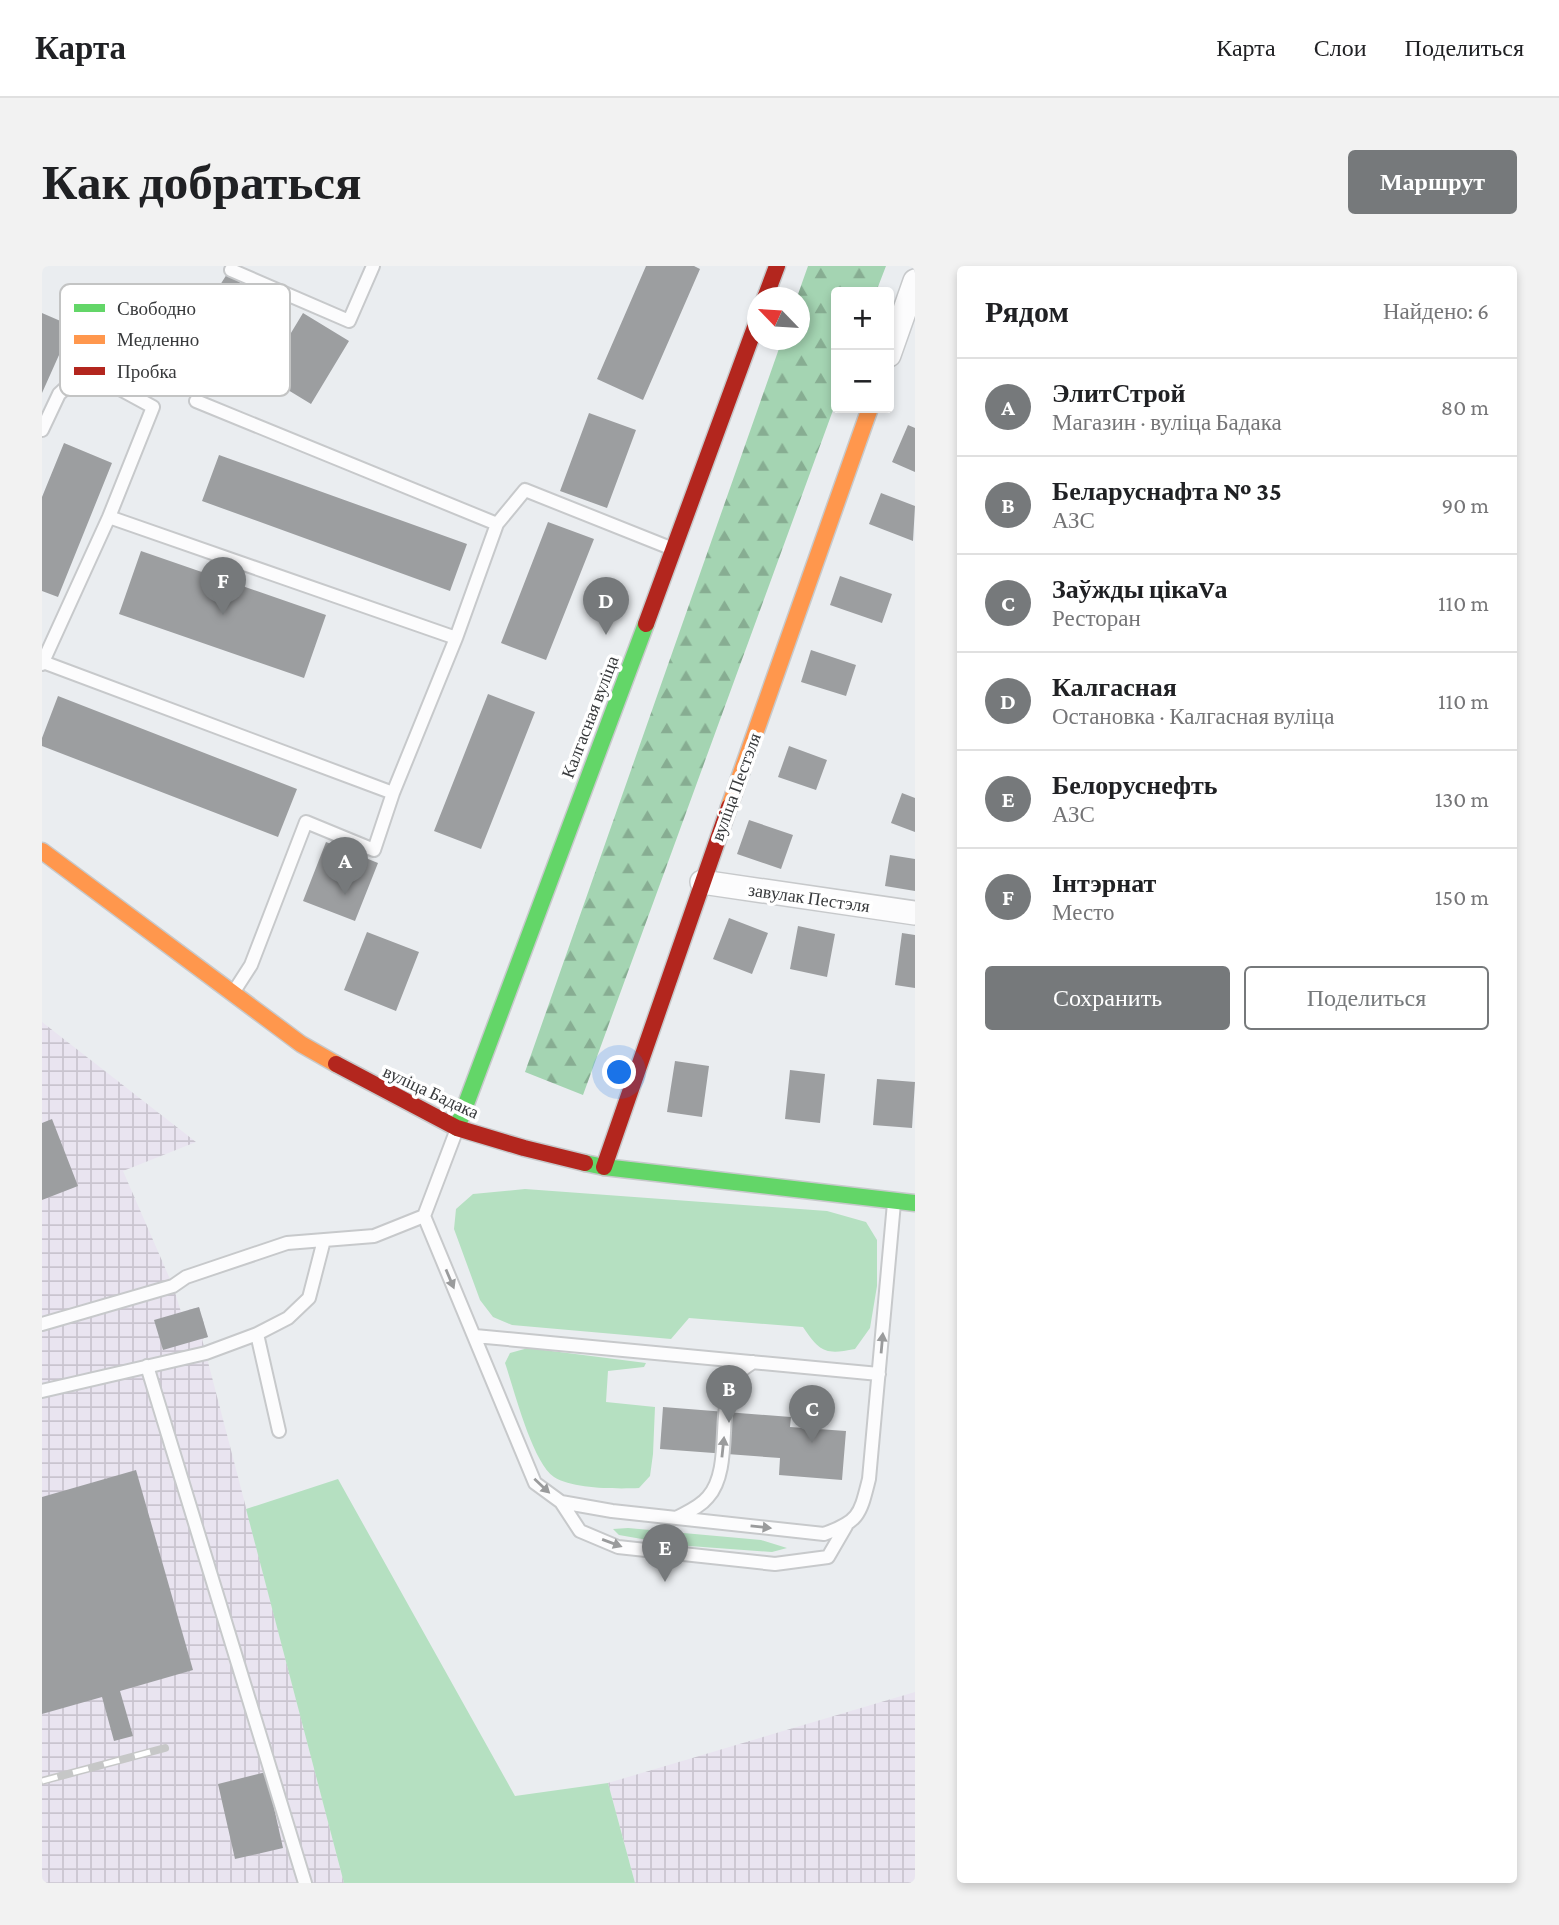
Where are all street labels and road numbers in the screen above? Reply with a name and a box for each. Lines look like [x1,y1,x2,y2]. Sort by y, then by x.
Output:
street label: Калгасная вуліца [558,653,622,781]
street label: вуліца Пестэля [707,730,765,844]
street label: завулак Пестэля [747,880,871,916]
street label: вуліца Бадака [380,1061,482,1123]

